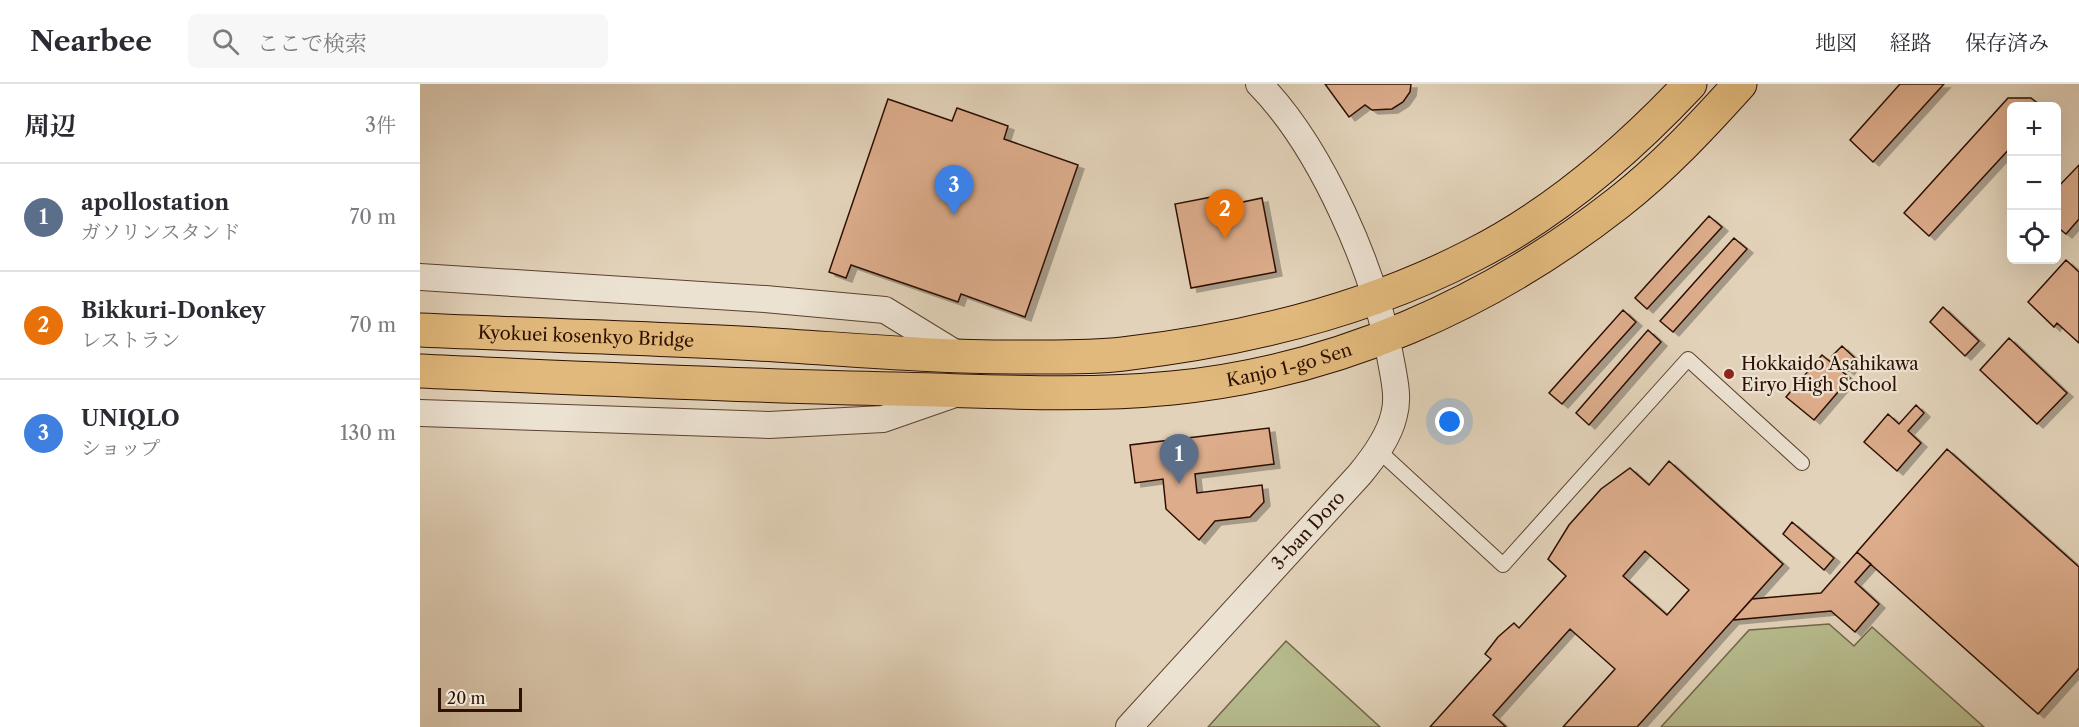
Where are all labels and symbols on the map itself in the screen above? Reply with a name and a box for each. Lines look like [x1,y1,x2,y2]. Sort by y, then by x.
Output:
pin: 3 [934,166,974,215]
pin: 2 [1206,190,1244,239]
street label: Kyokuei kosenkyo Bridge [477,321,694,352]
street label: Kanjo 1-go Sen [1225,339,1355,392]
place label: Hokkaido Asahikawa Eiryo High School [1741,353,1919,396]
marker: Hokkaido Asahikawa Eiryo High School [1722,367,1736,381]
your location [1435,407,1464,436]
pin: 1 [1160,434,1198,484]
street label: 3-ban Doro [1267,487,1350,574]
scale bar [438,685,522,712]

